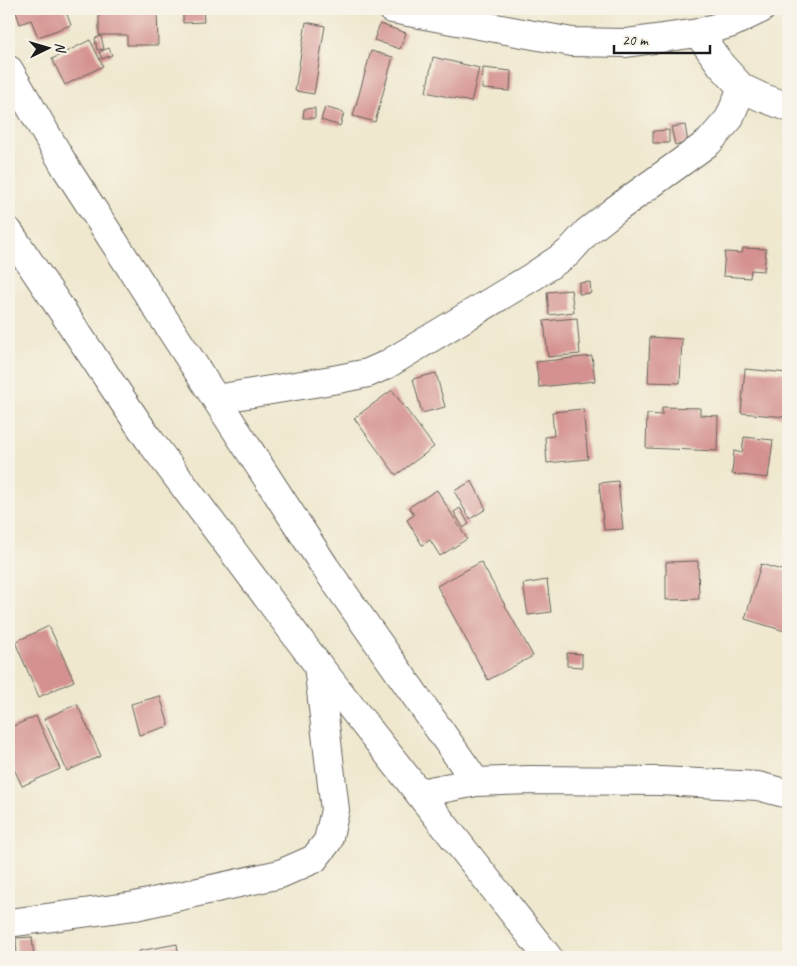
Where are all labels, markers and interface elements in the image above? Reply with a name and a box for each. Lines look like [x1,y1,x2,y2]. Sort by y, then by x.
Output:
north arrow [22,22,72,72]
scale bar [614,22,711,54]
text: 20 m [622,31,649,50]
text: N [52,42,70,54]

